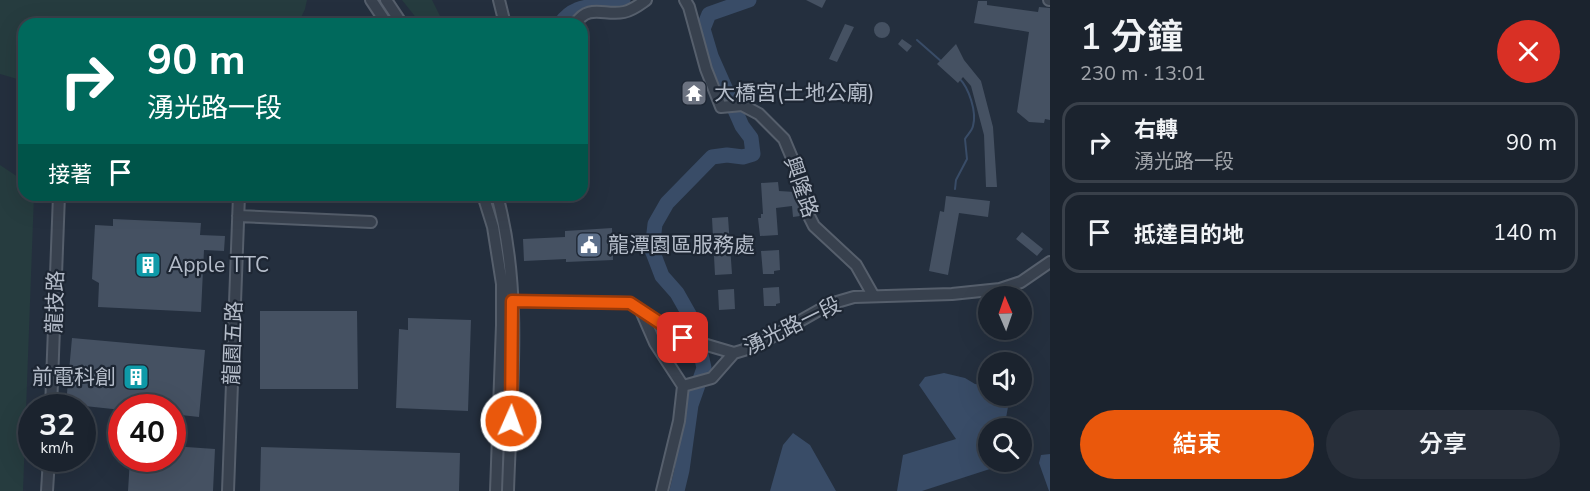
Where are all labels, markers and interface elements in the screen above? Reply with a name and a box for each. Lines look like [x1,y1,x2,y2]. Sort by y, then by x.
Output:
text: 1 分鐘 [1080,13,1183,62]
button: close [1497,20,1560,83]
text: 90 m [147,32,246,89]
icon: right [48,42,126,120]
text: 230 m · 13:01 [1080,60,1206,87]
temple icon: 大橋宮(土地公廟) [679,78,709,108]
place label: 大橋宮(土地公廟) [714,79,874,107]
text: 湧光路一段 [147,90,282,127]
text: 右轉 [1134,115,1178,145]
icon: right [1083,126,1116,159]
text: 90 m [1506,128,1557,158]
text: 湧光路一段 [1134,148,1234,175]
street label: 興隆路 [778,153,824,221]
icon: arrive [104,156,137,189]
text: 接著 [48,160,92,190]
icon: arrive [1083,216,1116,249]
text: 140 m [1493,218,1557,248]
text: 抵達目的地 [1134,220,1244,250]
public building icon: 龍潭園區服務處 [574,230,604,260]
place label: 龍潭園區服務處 [608,231,755,259]
building icon: Apple TTC [133,250,163,280]
place label: Apple TTC [168,251,269,279]
street label: 龍技路 [40,270,70,334]
north arrow [978,286,1032,340]
map controls [978,286,1032,472]
street label: 湧光路一段 [739,290,845,362]
street label: 龍園五路 [218,301,248,385]
pin [657,312,708,363]
icon: arrive [666,321,699,354]
button: sound [978,352,1032,406]
building icon: 前電科創 [121,362,151,392]
place label: 前電科創 [32,363,116,391]
position arrow [479,389,543,453]
speed limit sign: 40 [108,394,186,472]
text: 32 [39,405,75,446]
button: 結束 [1080,410,1314,479]
button: 分享 [1326,410,1560,479]
button: search [978,418,1032,472]
text: km/h [40,438,74,458]

